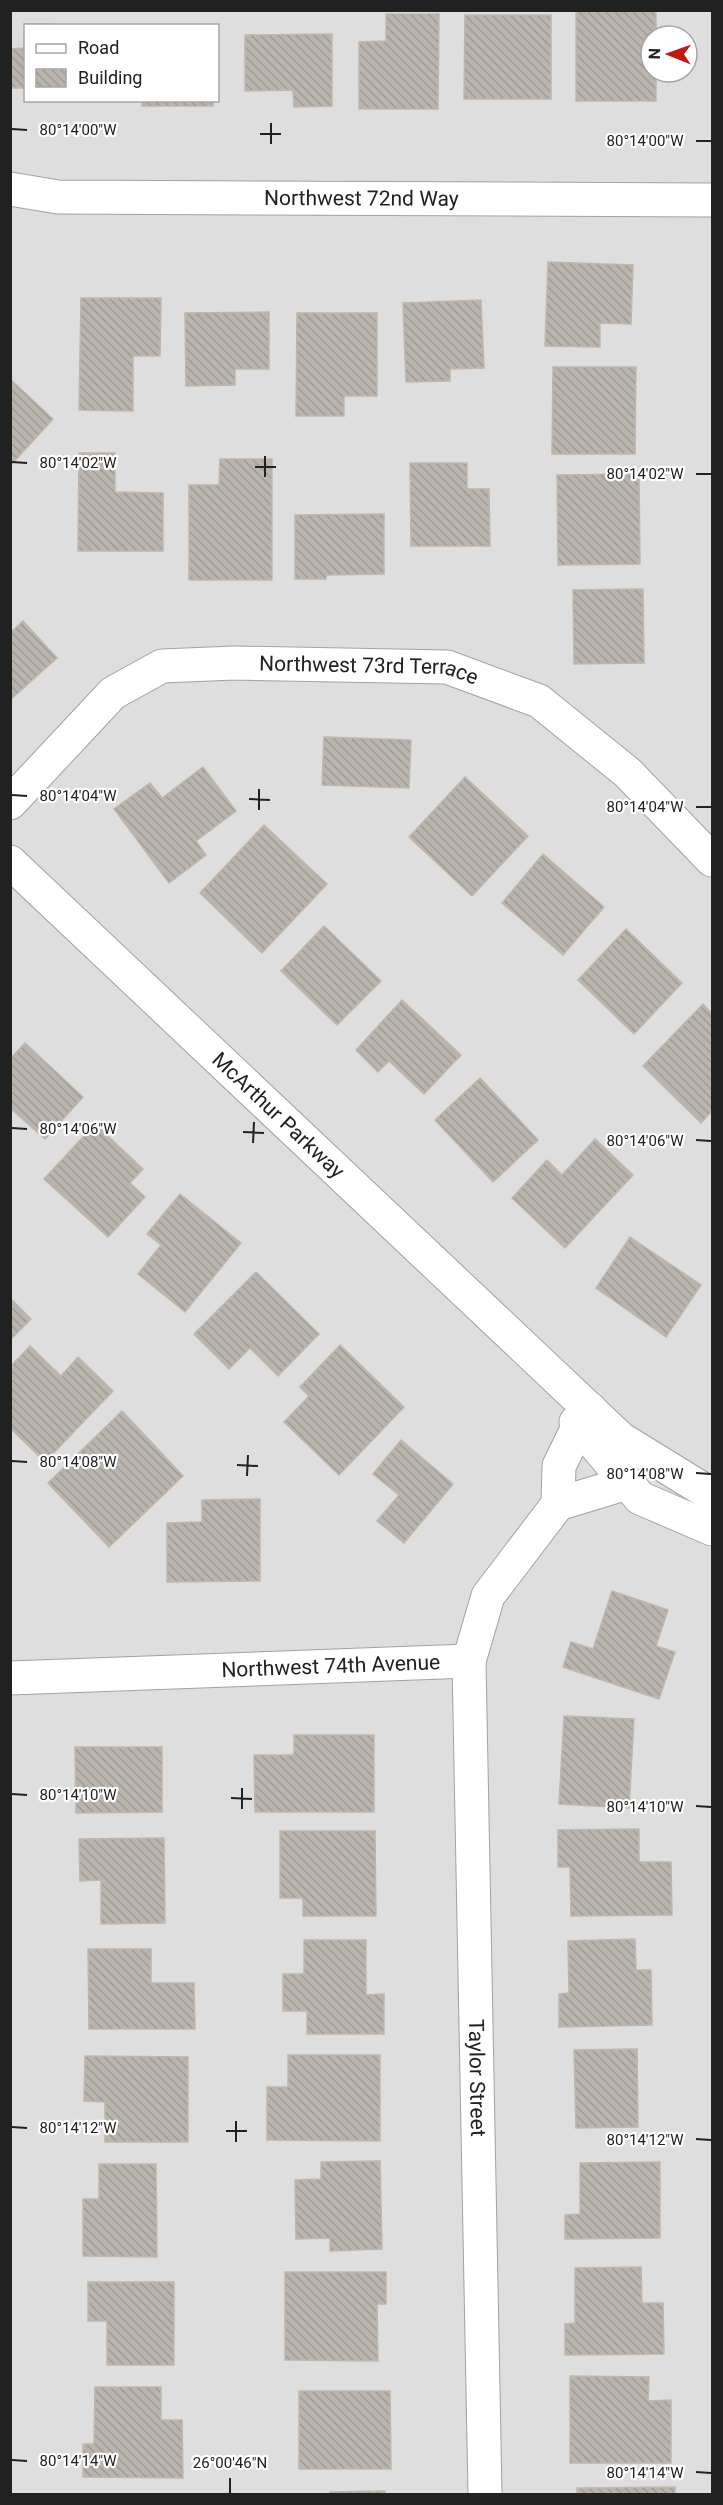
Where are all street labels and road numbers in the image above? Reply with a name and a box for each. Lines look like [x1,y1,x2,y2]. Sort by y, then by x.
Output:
street label: Northwest 72nd Way [264,186,459,211]
street label: Northwest 73rd Terrace [259,651,482,689]
street label: McArthur Parkway [207,1047,349,1183]
street label: Northwest 74th Avenue [221,1650,441,1682]
street label: Taylor Street [464,2019,490,2137]

